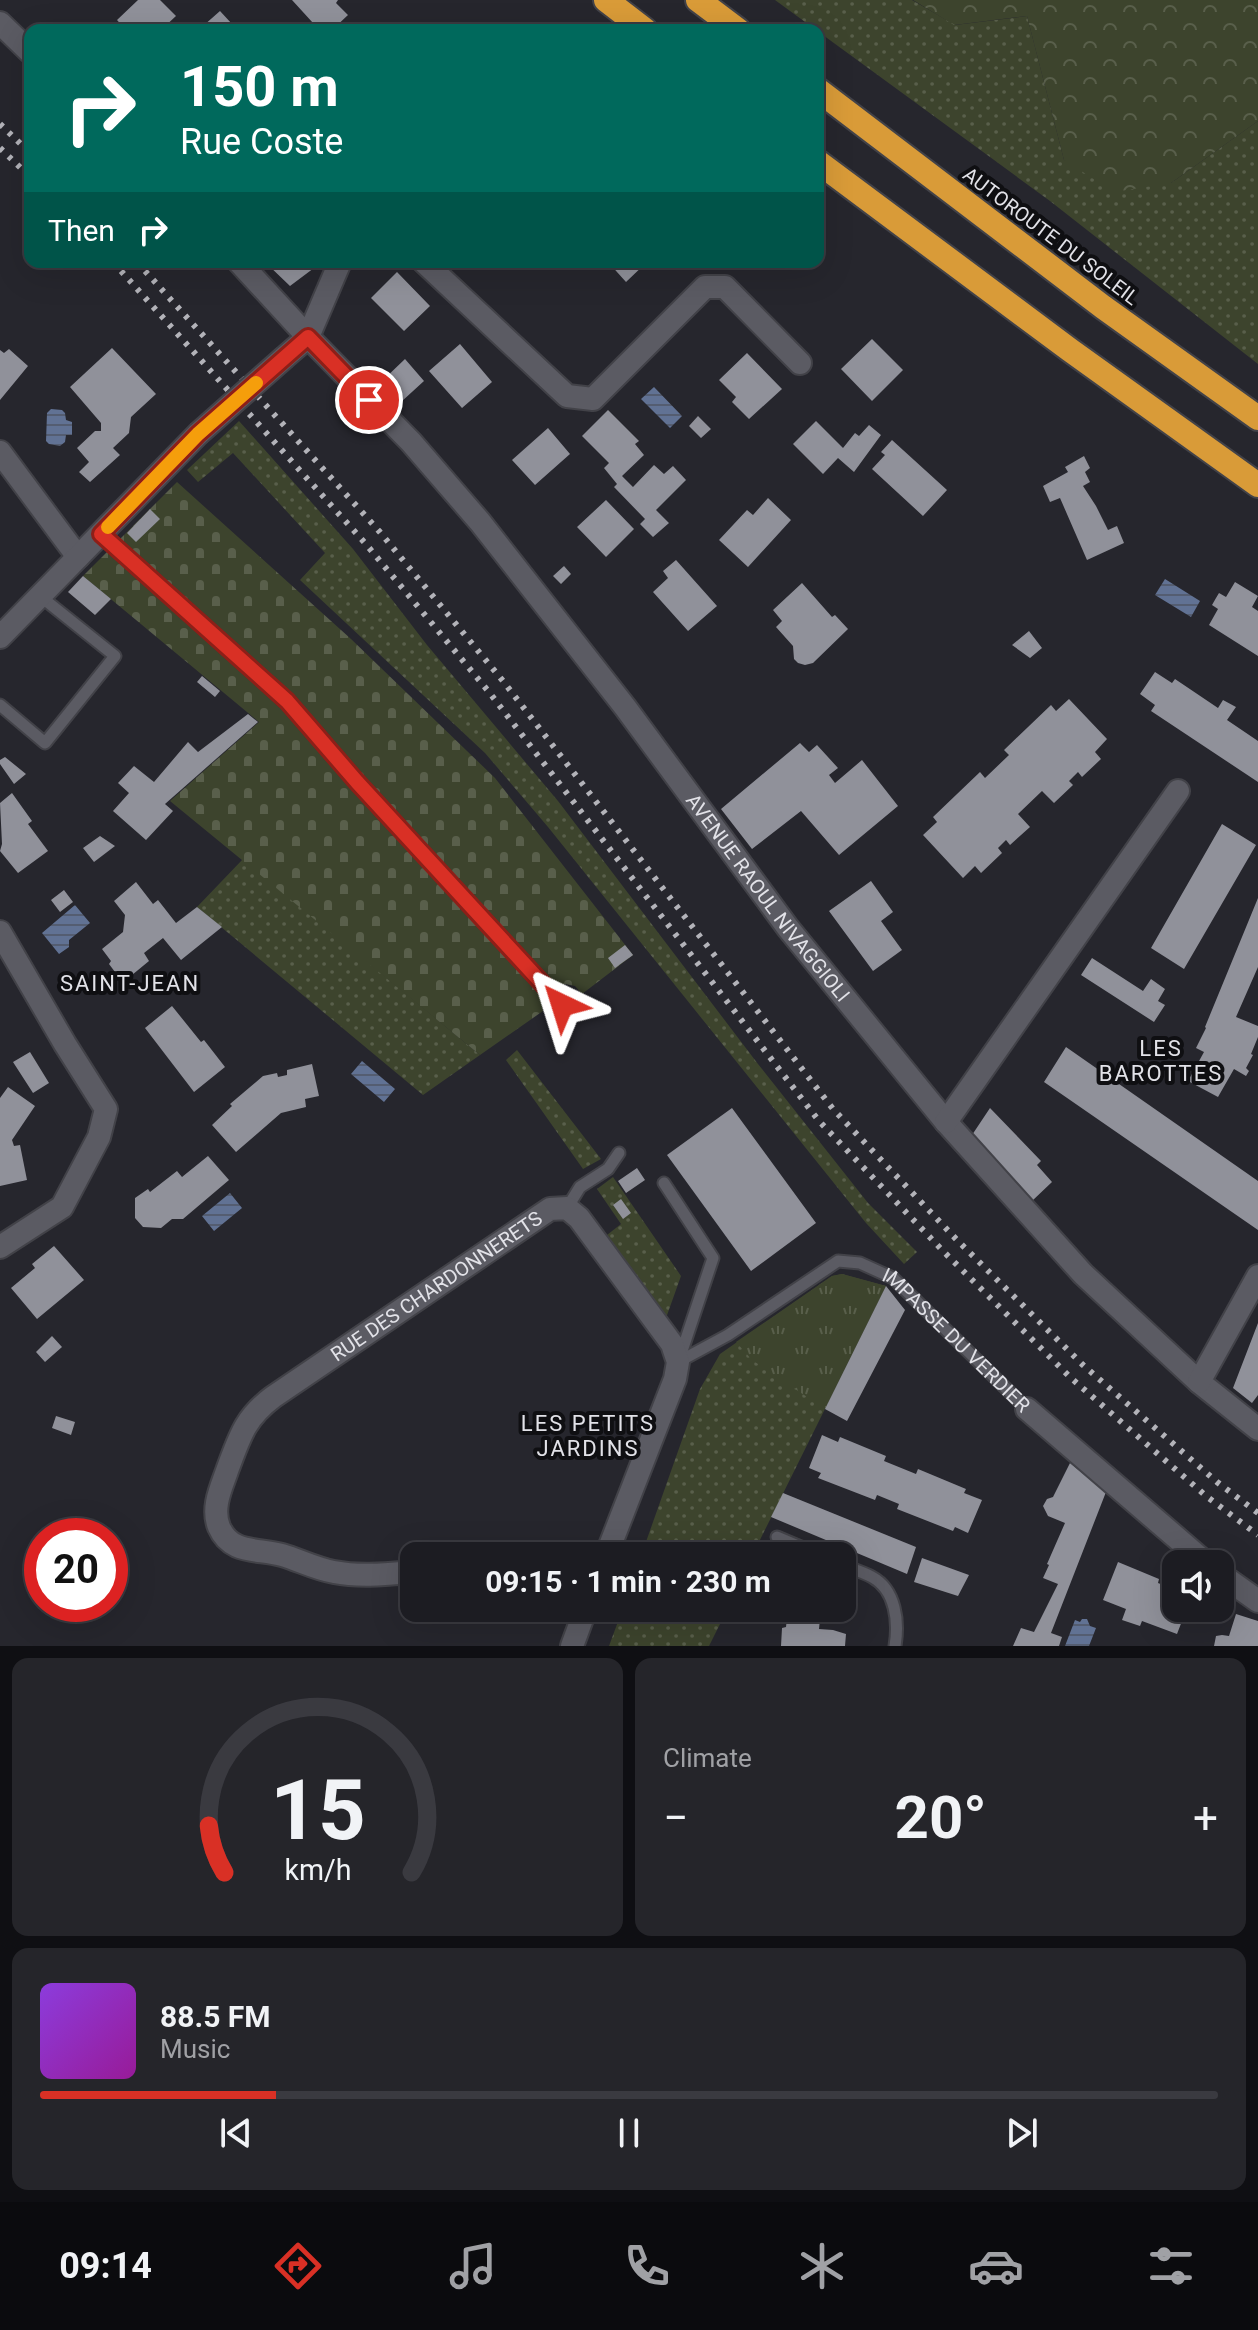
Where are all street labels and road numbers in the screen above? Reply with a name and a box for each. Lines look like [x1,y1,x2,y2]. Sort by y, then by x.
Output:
street label: AUTOROUTE DU SOLEIL [958,162,1144,310]
street label: AVENUE RAOUL NIVAGGIOLI [681,789,855,1006]
street label: RUE DES CHARDONNERETS [326,1206,547,1366]
street label: IMPASSE DU VERDIER [879,1263,1035,1417]

